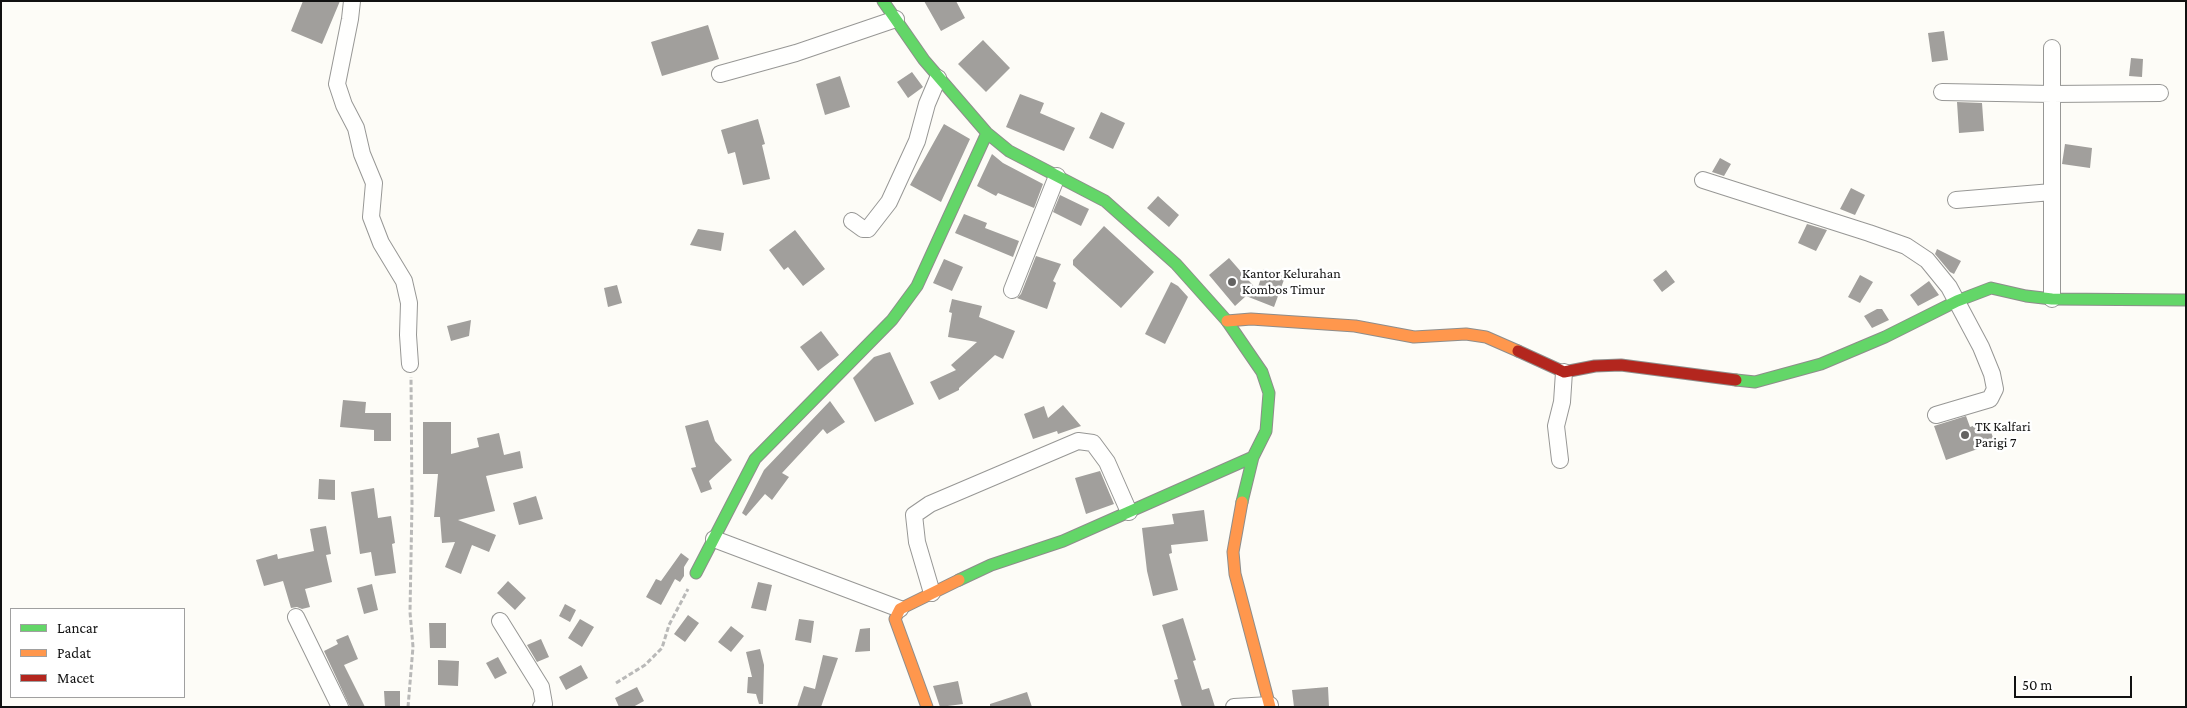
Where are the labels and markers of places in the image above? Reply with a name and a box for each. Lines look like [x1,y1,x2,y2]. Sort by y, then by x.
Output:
place label: Kantor Kelurahan Kombos Timur [1242,266,1341,298]
marker: Kantor Kelurahan Kombos Timur [1226,276,1238,288]
place label: TK Kalfari Parigi 7 [1975,419,2031,452]
marker: TK Kalfari Parigi 7 [1959,429,1971,441]

